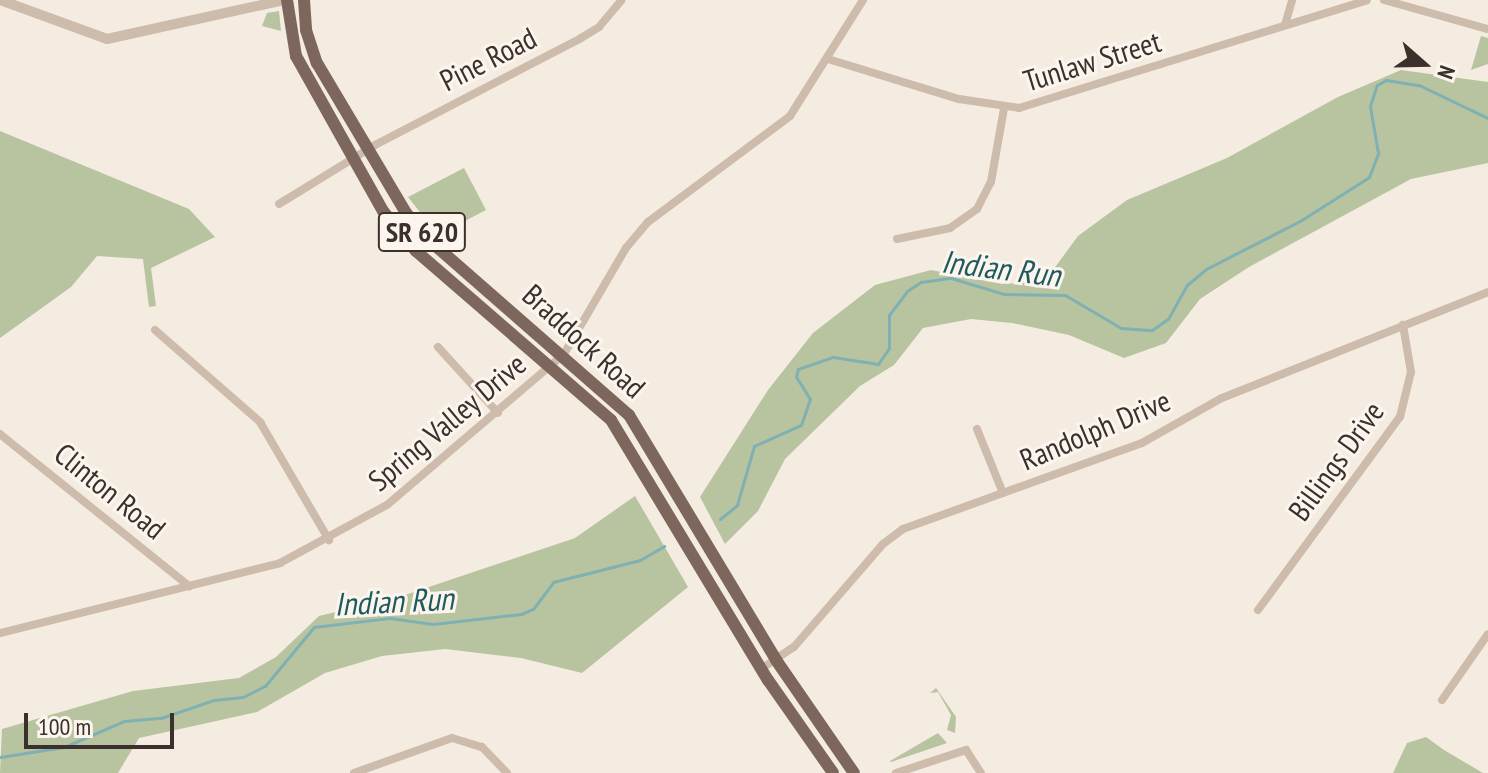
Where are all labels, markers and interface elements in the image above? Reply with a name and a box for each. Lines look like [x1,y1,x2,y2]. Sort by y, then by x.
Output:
street label: Pine Road [434,20,542,98]
street label: Tunlaw Street [1019,23,1165,99]
north arrow [1384,24,1464,104]
text: N [1431,62,1462,83]
road number: SR 620 [376,208,468,256]
water label: Indian Run [939,242,1063,294]
street label: Braddock Road [515,276,653,406]
street label: Spring Valley Drive [360,345,534,499]
street label: Randolph Drive [1014,382,1176,478]
street label: Billings Drive [1281,394,1391,528]
street label: Clinton Road [47,435,173,547]
water label: Indian Run [333,579,455,623]
scale bar [28,697,178,747]
text: 100 m [38,711,91,742]

